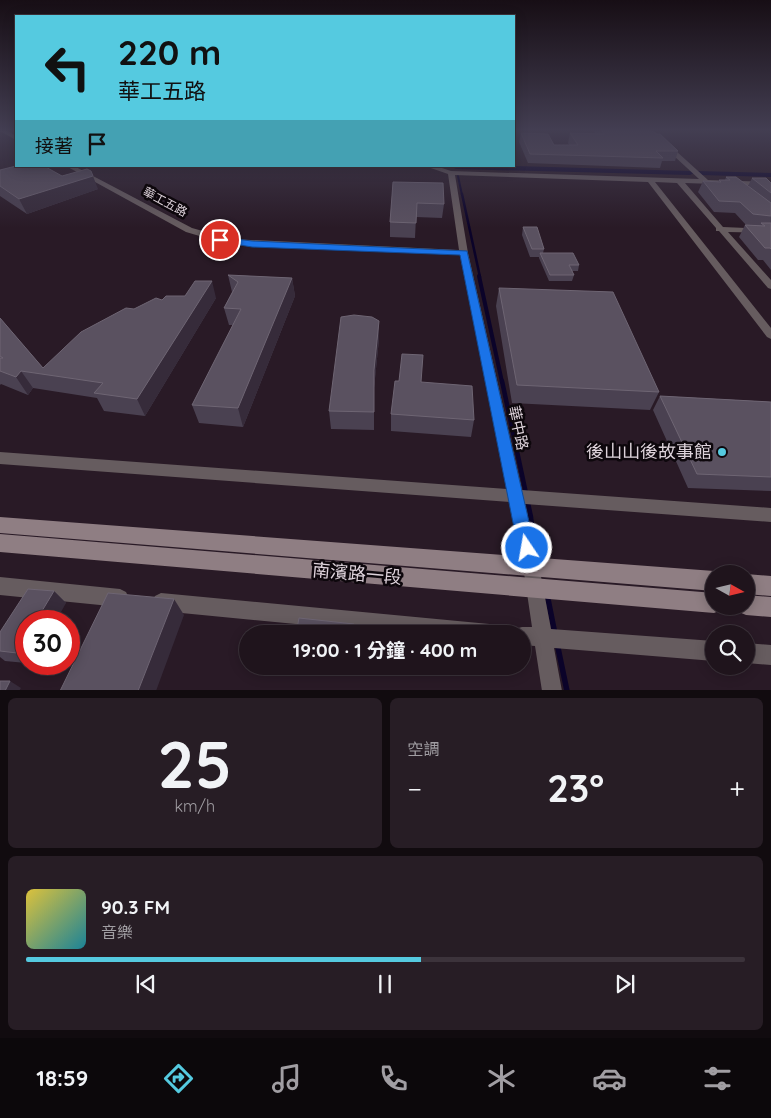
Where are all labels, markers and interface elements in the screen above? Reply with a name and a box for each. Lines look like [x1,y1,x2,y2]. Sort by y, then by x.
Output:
text: 220 m [118,30,221,74]
icon: left [35,35,100,100]
text: 華工五路 [118,77,206,105]
icon: arrive [83,130,111,158]
text: 接著 [35,134,73,158]
street label: 華工五路 [141,184,190,219]
pin [199,219,241,261]
icon: arrive [206,226,234,254]
street label: 華中路 [505,404,532,452]
place label: 後山山後故事館 [586,440,712,463]
marker: 後山山後故事館 [716,446,728,458]
position arrow [500,521,552,573]
street label: 南濱路一段 [311,558,403,589]
north arrow [705,565,755,615]
map controls [705,565,755,675]
speed limit sign: 30 [15,610,80,675]
button: search [705,625,755,675]
text: 19:00 · 1 分鐘 · 400 m [293,638,477,662]
text: 25 [158,723,232,804]
text: 空調 [408,739,440,759]
text: 23° [547,764,604,812]
text: − [408,771,422,806]
text: + [729,771,745,806]
text: km/h [174,796,215,816]
text: 90.3 FM [101,895,170,919]
text: 音樂 [101,922,133,942]
icon: previous [132,970,160,998]
icon: pause [371,970,399,998]
icon: next [611,970,639,998]
icon: directions [161,1061,196,1096]
icon: music [269,1061,304,1096]
icon: phone [376,1061,411,1096]
icon: climate [484,1061,519,1096]
icon: car [592,1061,627,1096]
icon: filters [700,1061,735,1096]
text: 18:59 [36,1064,88,1092]

